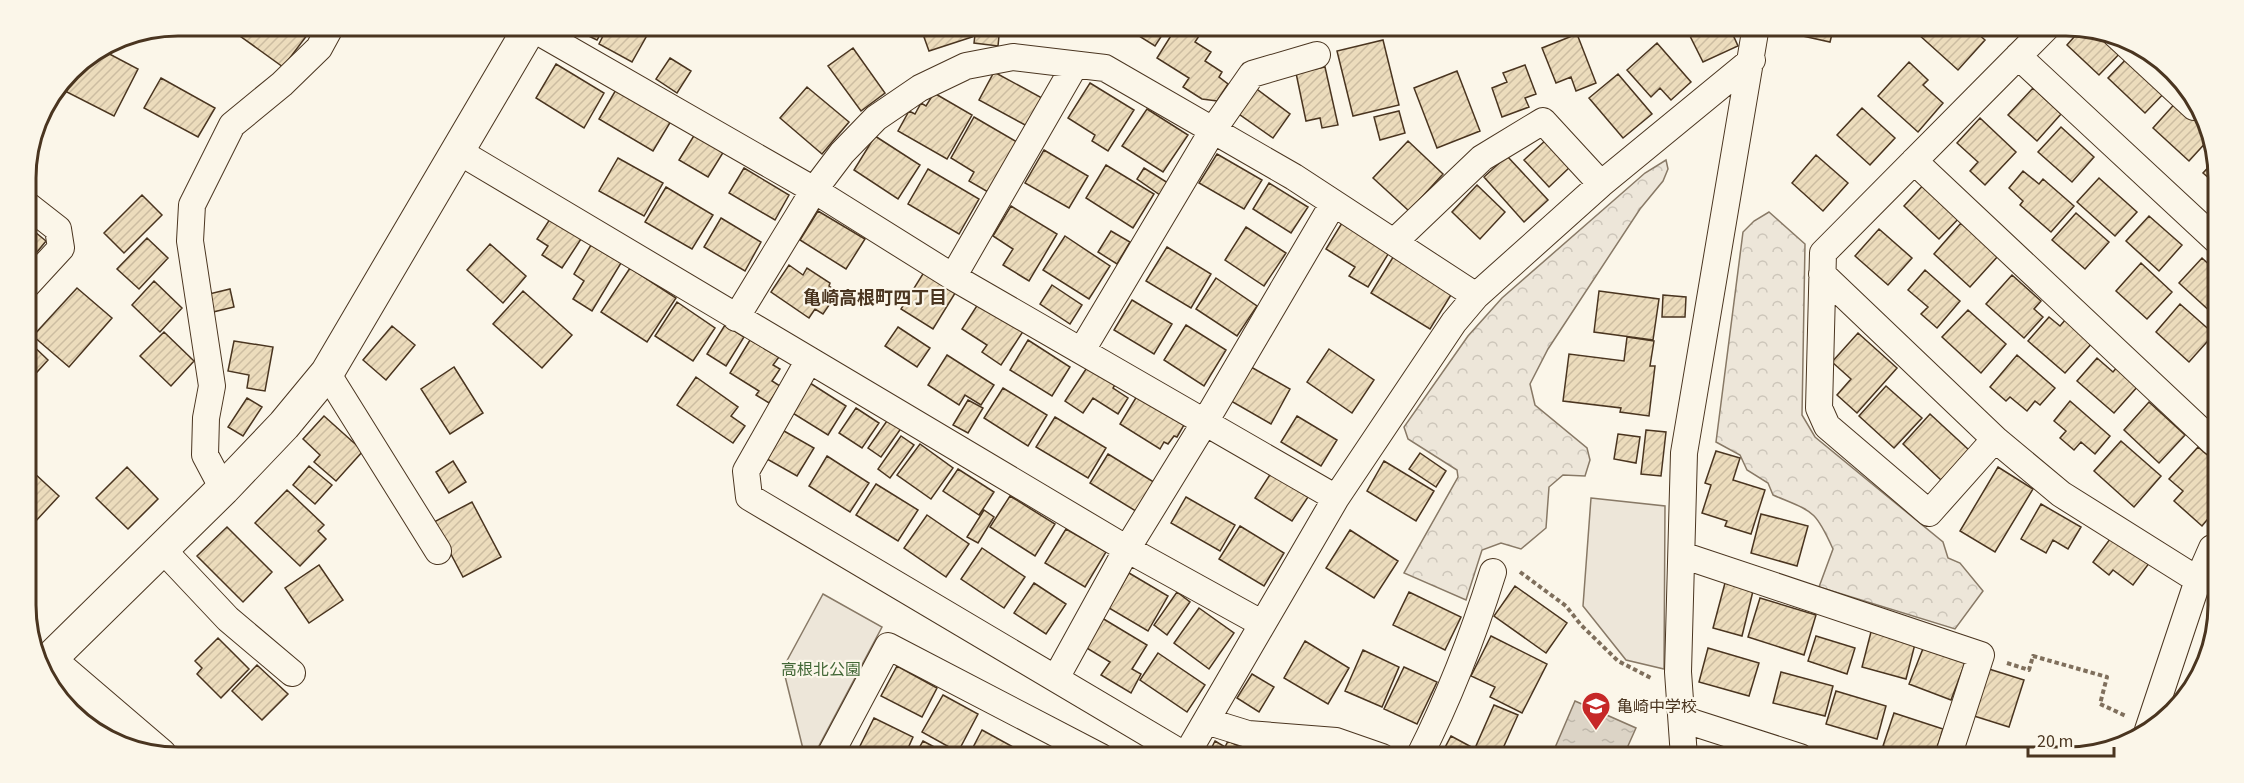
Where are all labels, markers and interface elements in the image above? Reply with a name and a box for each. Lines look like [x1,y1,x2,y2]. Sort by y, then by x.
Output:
district label: 亀崎高根町四丁目 [803,286,947,311]
park label: 高根北公園 [781,659,861,681]
school or university icon: 亀崎中学校 [1580,690,1612,732]
place label: 亀崎中学校 [1617,696,1697,718]
scale bar [2028,720,2114,758]
text: 20 m [2037,729,2073,754]

